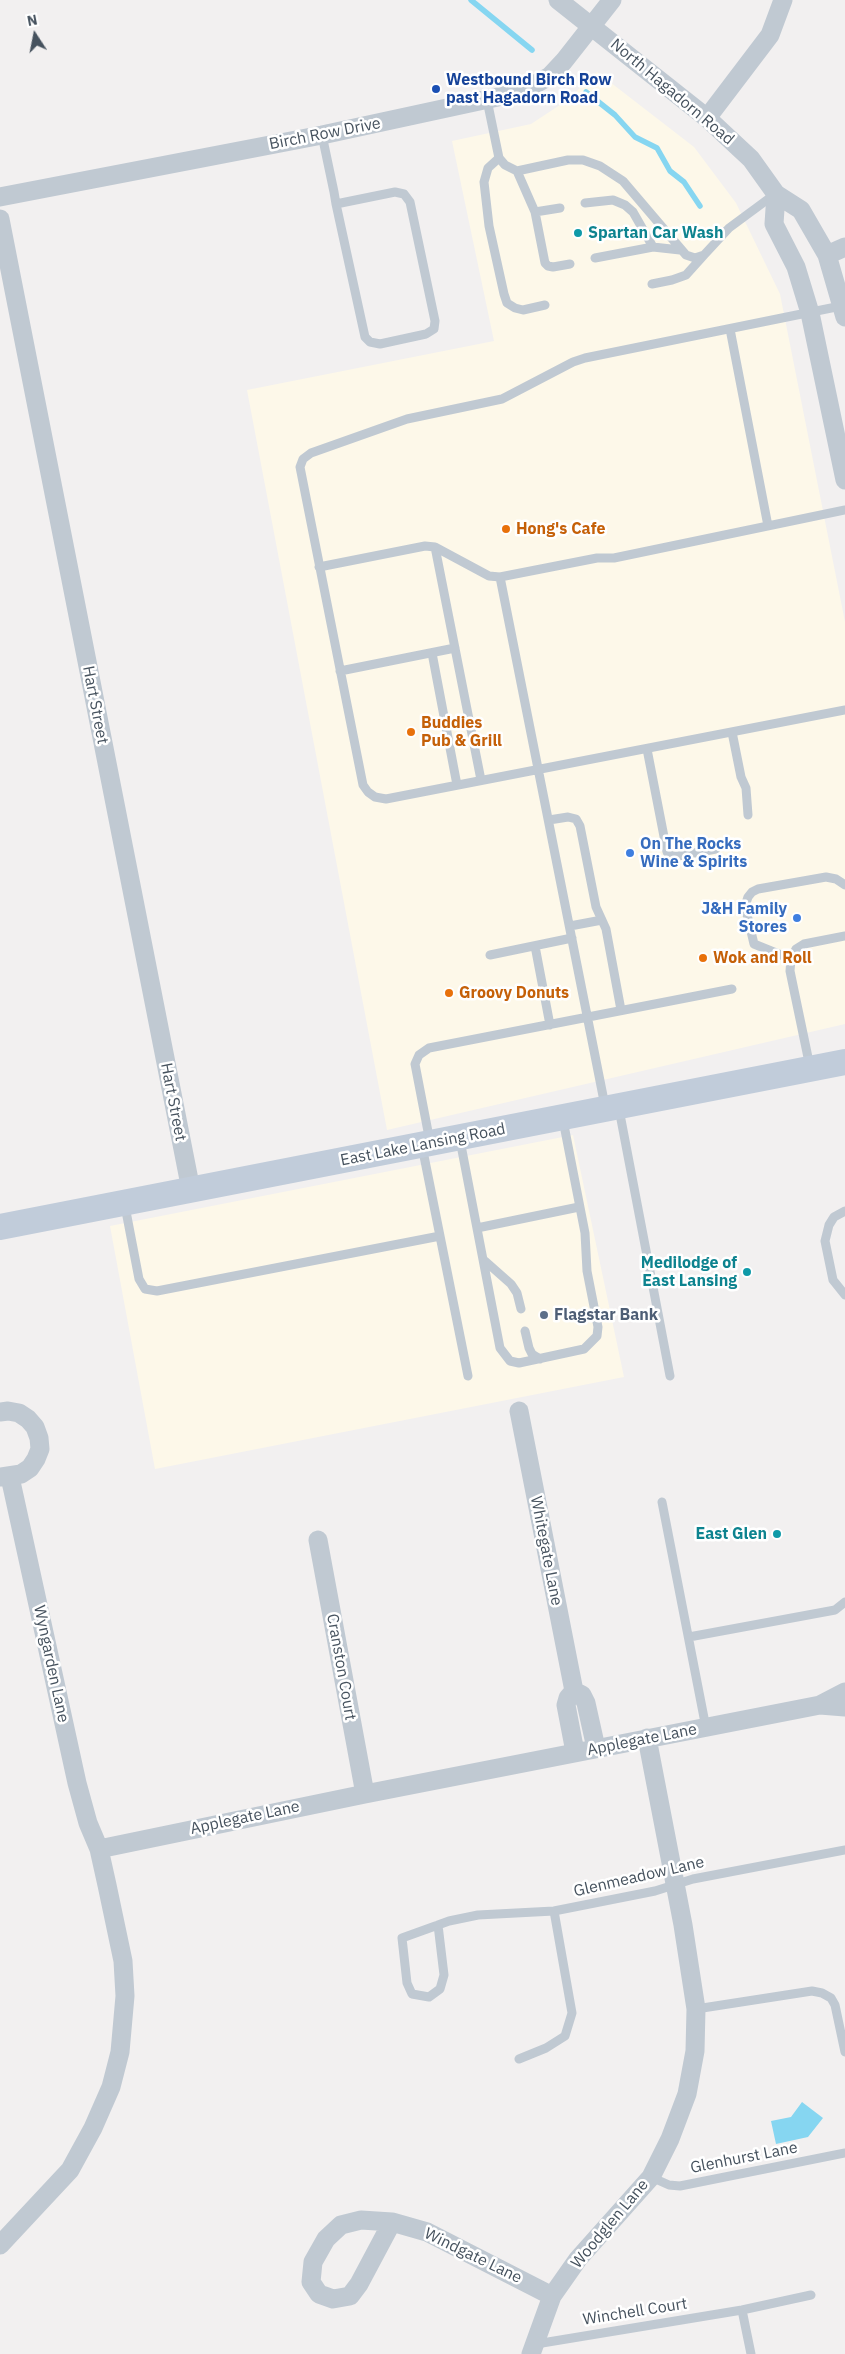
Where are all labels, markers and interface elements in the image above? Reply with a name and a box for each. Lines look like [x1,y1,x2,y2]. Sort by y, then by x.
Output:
north arrow [10,10,60,60]
text: N [25,10,39,30]
street label: North Hagadorn Road [606,35,738,149]
place label: Westbound Birch Row past Hagadorn Road [446,70,612,108]
marker: Westbound Birch Row past Hagadorn Road [430,83,442,95]
street label: Birch Row Drive [268,114,382,154]
place label: Spartan Car Wash [588,223,723,243]
marker: Spartan Car Wash [572,227,584,239]
place label: Hong's Cafe [516,519,605,539]
marker: Hong's Cafe [500,523,512,535]
street label: Hart Street [78,664,112,746]
place label: Buddies Pub & Grill [421,713,502,751]
marker: Buddies Pub & Grill [405,726,417,738]
place label: On The Rocks Wine & Spirits [640,834,747,872]
marker: On The Rocks Wine & Spirits [624,847,636,859]
place label: J&H Family Stores [701,899,787,937]
marker: J&H Family Stores [791,912,803,924]
place label: Wok and Roll [713,948,811,968]
marker: Wok and Roll [697,952,709,964]
place label: Groovy Donuts [459,983,569,1003]
marker: Groovy Donuts [443,987,455,999]
street label: Hart Street [156,1061,190,1143]
street label: East Lake Lansing Road [339,1120,507,1170]
place label: Medilodge of East Lansing [641,1253,737,1291]
marker: Medilodge of East Lansing [741,1266,753,1278]
place label: Flagstar Bank [554,1305,658,1325]
marker: Flagstar Bank [538,1309,550,1321]
street label: Whitegate Lane [526,1495,566,1607]
place label: East Glen [695,1524,767,1544]
marker: East Glen [771,1528,783,1540]
street label: Wyngarden Lane [29,1604,73,1724]
street label: Cranston Court [322,1612,360,1722]
street label: Applegate Lane [585,1720,699,1760]
street label: Applegate Lane [189,1797,301,1839]
street label: Glenmeadow Lane [572,1853,706,1901]
street label: Glenhurst Lane [689,2138,799,2178]
street label: Woodglen Lane [567,2176,653,2272]
street label: Windgate Lane [421,2224,525,2288]
street label: Winchell Court [582,2294,688,2330]

